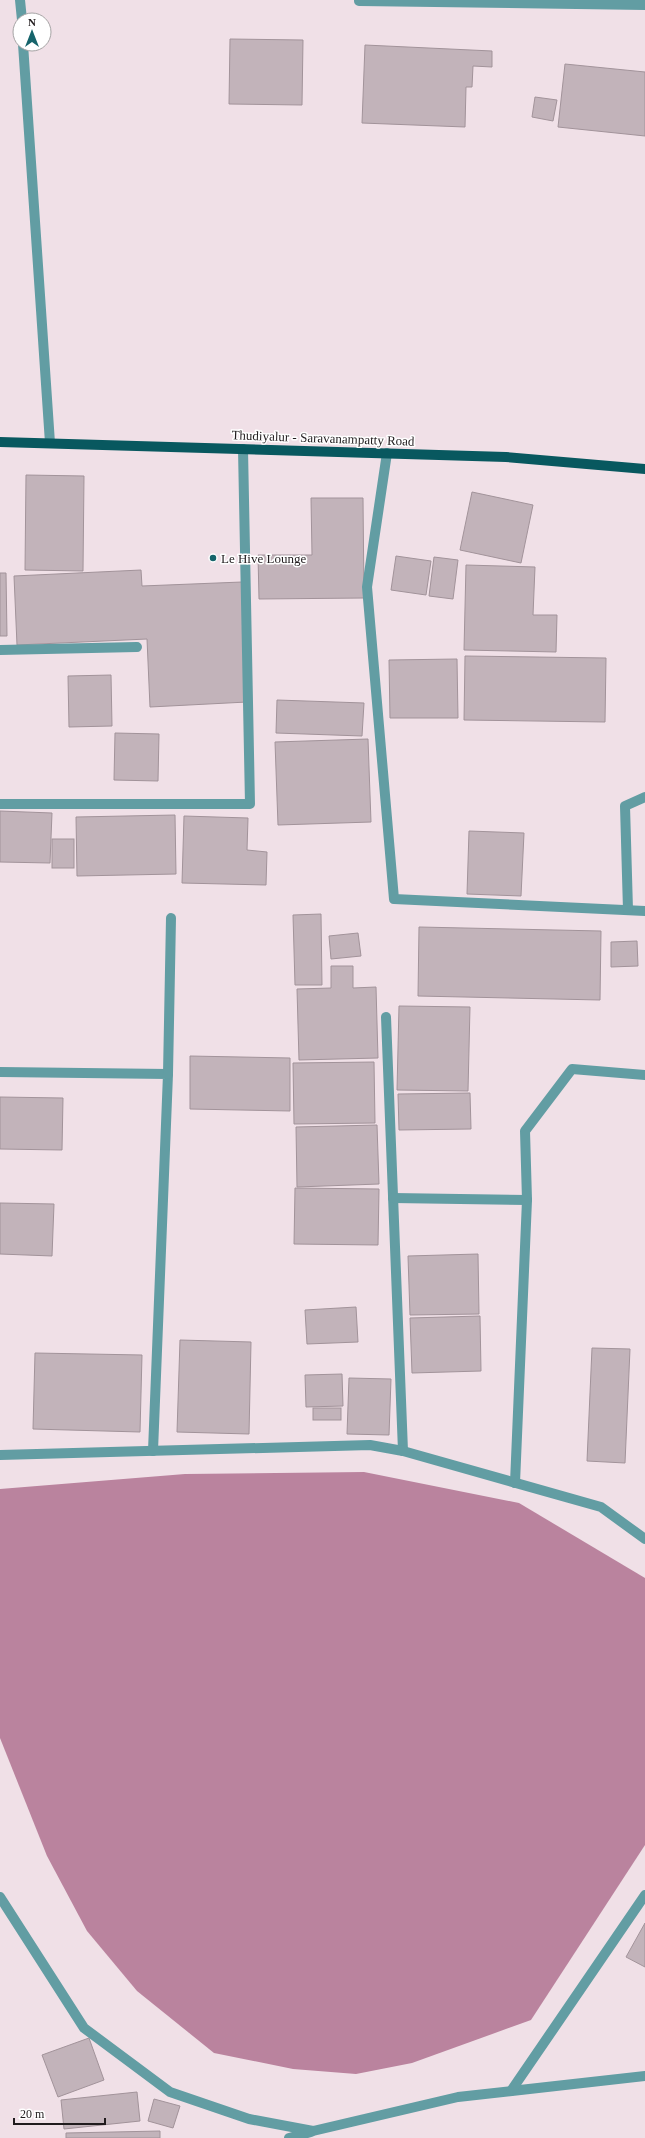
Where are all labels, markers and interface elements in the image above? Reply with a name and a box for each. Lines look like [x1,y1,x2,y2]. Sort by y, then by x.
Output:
north arrow [12,12,52,52]
text: N [28,16,36,28]
street label: Thudiyalur - Saravanampatty Road [231,427,415,449]
place label: Le Hive Lounge [221,551,306,566]
marker: Le Hive Lounge [208,553,218,563]
scale bar [14,2100,105,2126]
text: 20 m [20,2107,45,2121]

